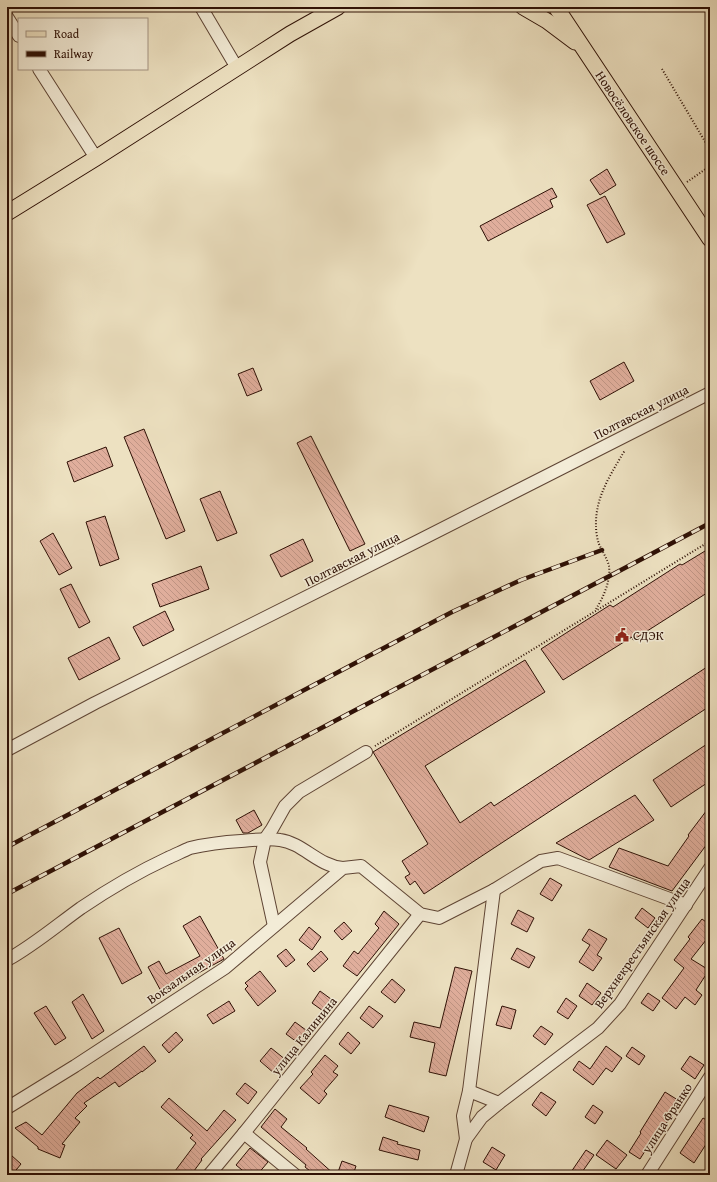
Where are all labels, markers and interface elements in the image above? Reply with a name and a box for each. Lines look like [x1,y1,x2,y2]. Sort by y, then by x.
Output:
legend [18,18,148,70]
text: Road [54,25,80,42]
text: Railway [54,45,93,62]
street label: Новосёловское шоссе [591,67,675,179]
street label: Полтавская улица [590,380,692,444]
street label: Полтавская улица [301,527,403,591]
place label: СДЭК [633,626,664,645]
public building icon: СДЭК [614,627,630,643]
street label: Верхнекрестьянская улица [589,873,695,1012]
street label: Вокзальная улица [143,933,240,1009]
street label: улица Калинина [266,992,342,1080]
street label: улица Франко [637,1079,697,1158]

